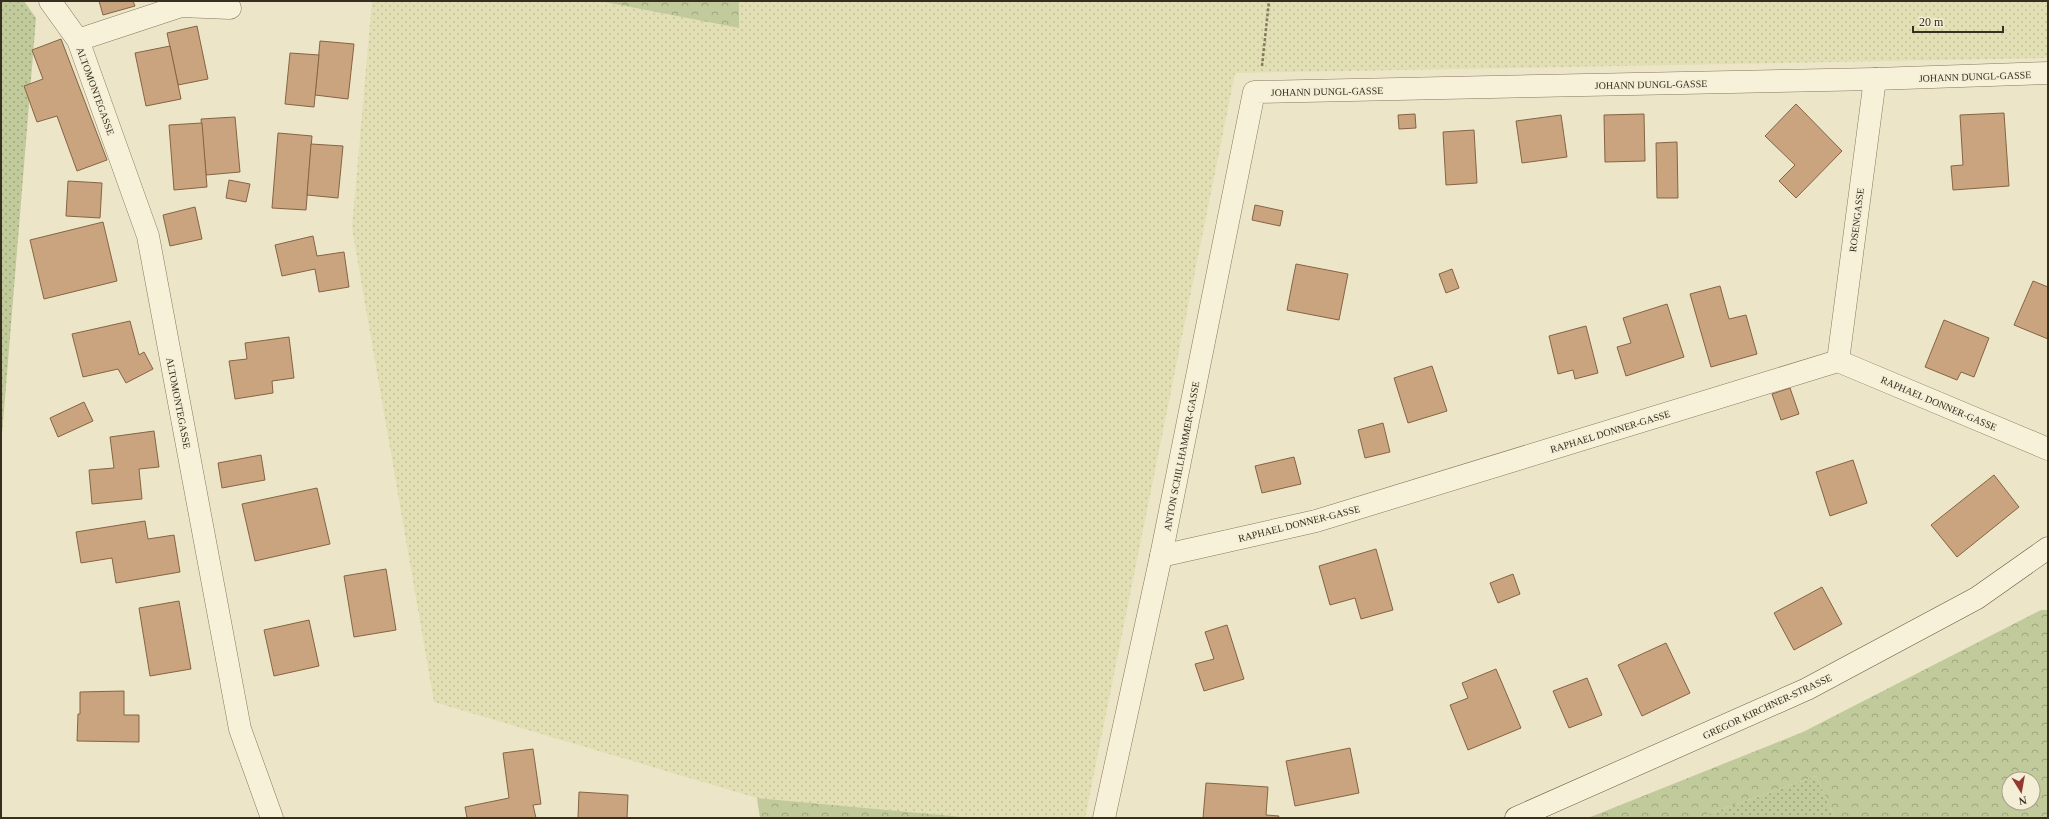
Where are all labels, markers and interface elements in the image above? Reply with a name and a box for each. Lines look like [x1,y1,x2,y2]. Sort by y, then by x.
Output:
scale bar [1913,8,2003,34]
text: 20 m [1919,15,1944,29]
street label: ALTOMONTEGASSE [74,46,117,137]
street label: JOHANN DUNGL-GASSE [1919,69,2031,84]
street label: JOHANN DUNGL-GASSE [1595,78,1707,91]
street label: JOHANN DUNGL-GASSE [1271,85,1383,98]
street label: ROSENGASSE [1847,187,1866,253]
street label: ALTOMONTEGASSE [164,356,193,450]
street label: RAPHAEL DONNER-GASSE [1879,374,1998,433]
street label: ANTON SCHILLHAMMER-GASSE [1162,380,1201,532]
street label: RAPHAEL DONNER-GASSE [1549,408,1671,455]
street label: RAPHAEL DONNER-GASSE [1237,503,1361,544]
street label: GREGOR KIRCHNER-STRASSE [1701,672,1833,741]
north arrow [2001,771,2041,811]
text: N [2018,794,2028,807]

